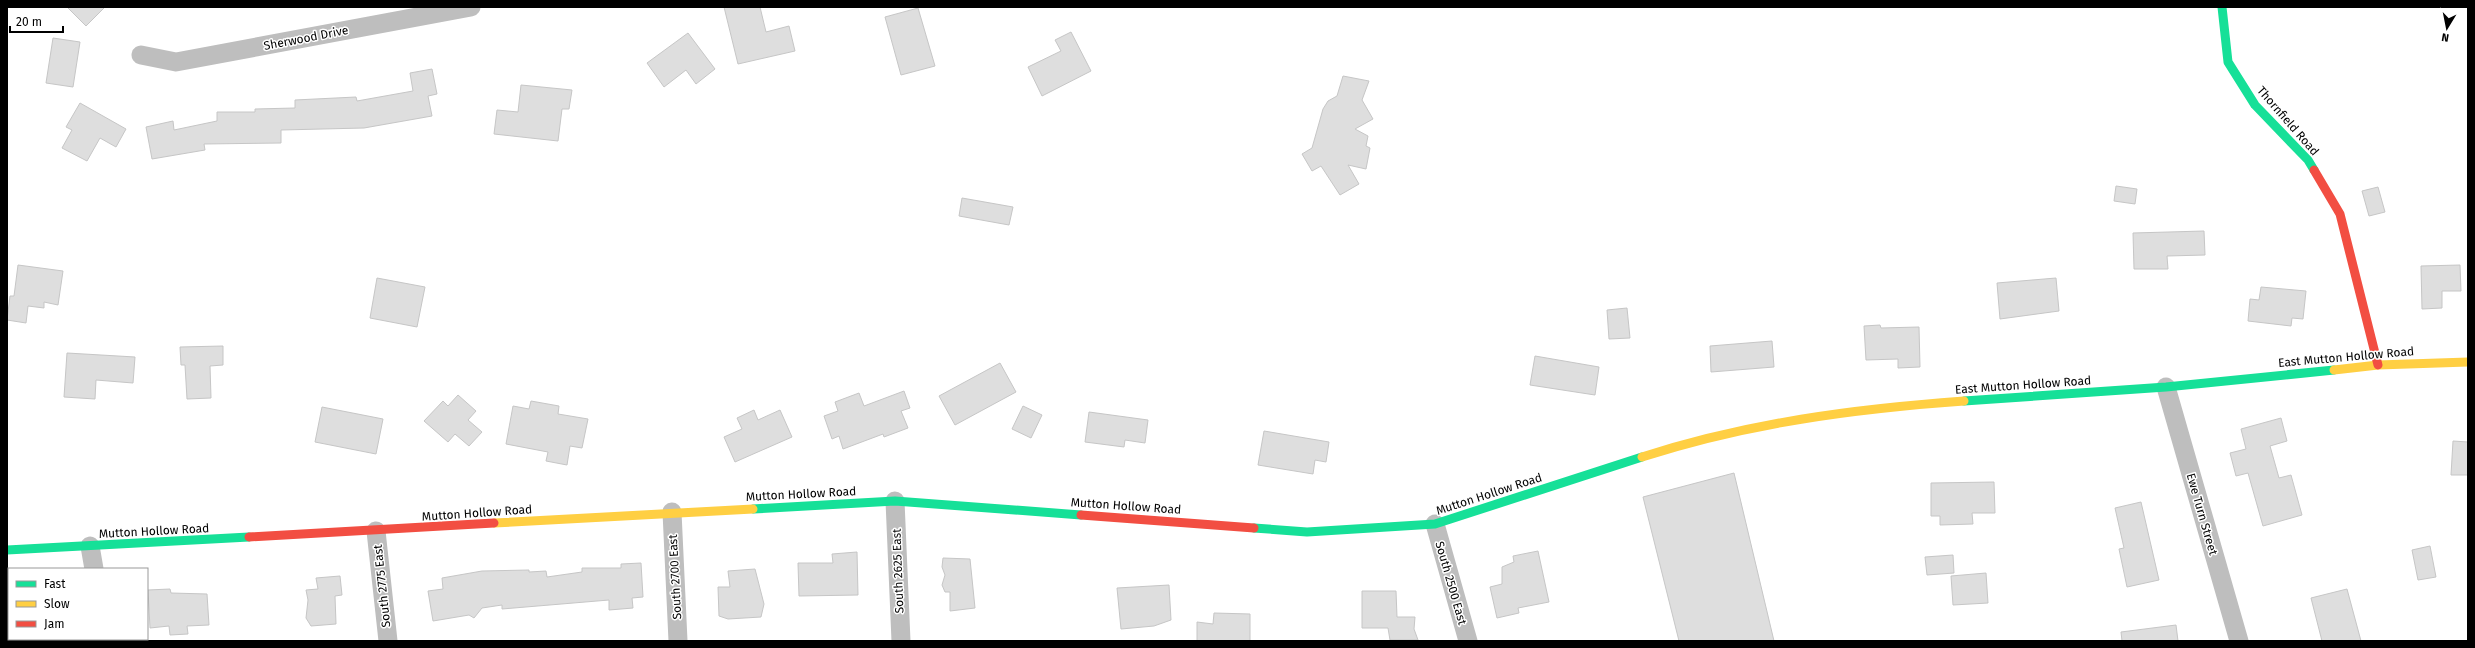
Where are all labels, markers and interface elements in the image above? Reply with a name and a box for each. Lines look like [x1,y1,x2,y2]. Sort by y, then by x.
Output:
scale bar [10,8,63,34]
north arrow [2427,8,2467,48]
text: 20 m [16,15,42,29]
street label: Sherwood Drive [263,23,349,53]
text: N [2441,30,2450,44]
street label: Thornfield Road [2254,84,2322,158]
street label: East Mutton Hollow Road [2277,344,2415,370]
street label: East Mutton Hollow Road [1954,373,2092,397]
street label: Mutton Hollow Road [1434,470,1544,518]
street label: Ewe Turn Street [2184,471,2221,557]
street label: Mutton Hollow Road [745,484,857,504]
street label: Mutton Hollow Road [1070,495,1182,517]
street label: Mutton Hollow Road [421,502,533,524]
street label: Mutton Hollow Road [98,521,210,541]
street label: South 2625 East [889,528,906,614]
street label: South 2700 East [666,533,684,620]
street label: South 2500 East [1432,540,1470,627]
street label: South 2775 East [371,543,393,628]
legend [8,568,148,640]
text: Fast [44,577,66,591]
text: Slow [44,597,70,611]
text: Jam [44,617,64,631]

